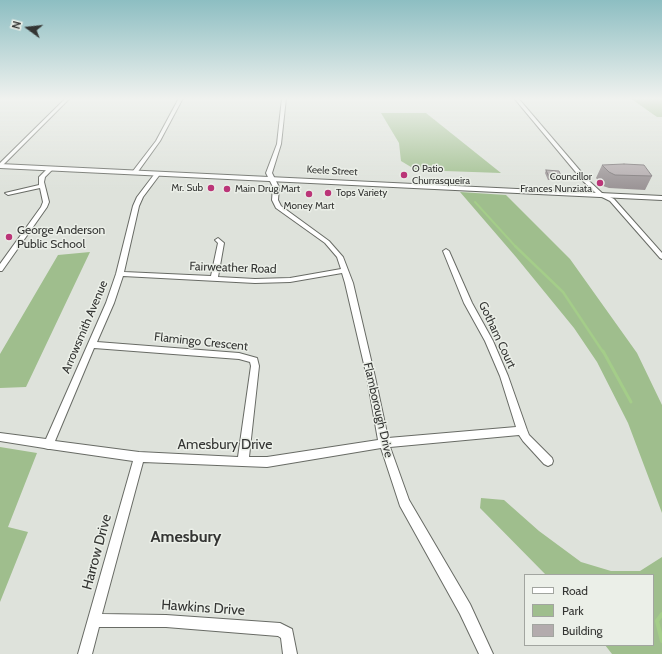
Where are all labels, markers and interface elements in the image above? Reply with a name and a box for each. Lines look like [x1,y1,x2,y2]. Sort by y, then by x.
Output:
north arrow [8,8,48,48]
text: N [9,19,24,30]
place label: O Patio Churrasqueira [412,163,470,186]
street label: Keele Street [306,164,358,178]
marker: O Patio Churrasqueira [399,170,409,180]
place label: Councillor Frances Nunziata [520,171,592,194]
marker: Councillor Frances Nunziata [595,178,605,188]
place label: Mr. Sub [171,182,203,194]
marker: Mr. Sub [206,183,216,193]
place label: Main Drug Mart [235,183,300,195]
marker: Main Drug Mart [222,184,232,194]
place label: Tops Variety [336,187,387,199]
marker: Tops Variety [323,188,333,198]
marker: Money Mart [304,189,314,199]
place label: Money Mart [284,200,334,212]
place label: George Anderson Public School [17,223,105,251]
marker: George Anderson Public School [4,232,14,242]
street label: Fairweather Road [189,259,277,277]
street label: Arrowsmith Avenue [59,278,111,376]
street label: Gotham Court [475,299,519,371]
street label: Flamingo Crescent [153,330,249,354]
street label: Flamborough Drive [360,361,396,459]
street label: Amesbury Drive [177,437,273,453]
street label: Harrow Drive [79,512,115,592]
district label: Amesbury [151,527,221,547]
legend [524,574,654,646]
text: Road [562,583,588,598]
street label: Hawkins Drive [161,597,245,619]
text: Park [562,603,584,618]
text: Building [562,623,603,638]

